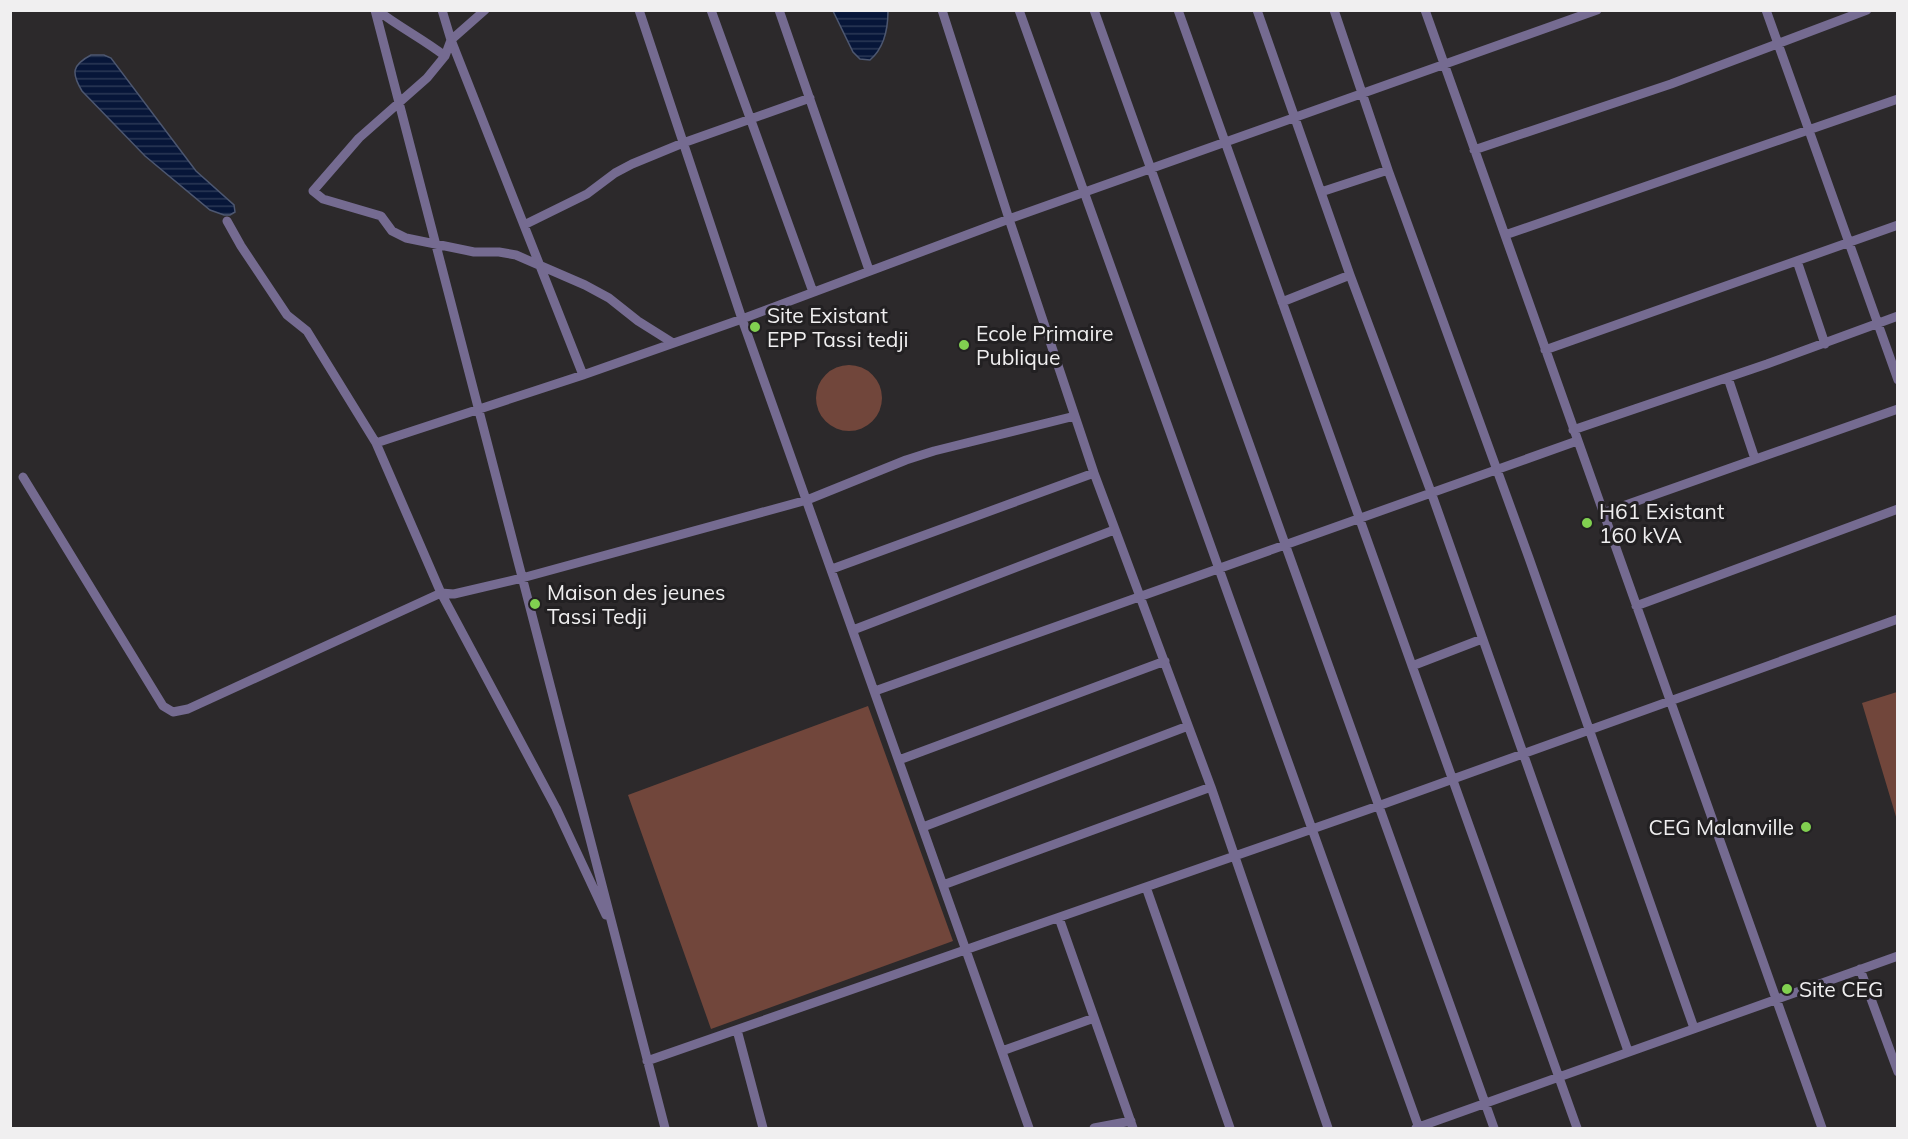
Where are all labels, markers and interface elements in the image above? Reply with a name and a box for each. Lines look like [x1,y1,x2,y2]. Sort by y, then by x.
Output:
place label: Site Existant EPP Tassi tedji [767,302,908,352]
marker: Site Existant EPP Tassi tedji [748,320,762,334]
place label: Ecole Primaire Publique [976,320,1113,370]
marker: Ecole Primaire Publique [957,338,971,352]
place label: H61 Existant 160 kVA [1599,498,1724,548]
marker: H61 Existant 160 kVA [1580,516,1594,530]
place label: Maison des jeunes Tassi Tedji [547,579,725,629]
marker: Maison des jeunes Tassi Tedji [528,597,542,611]
place label: CEG Malanville [1649,814,1794,840]
marker: CEG Malanville [1799,820,1813,834]
place label: Site CEG [1799,976,1883,1002]
marker: Site CEG [1780,982,1794,996]

